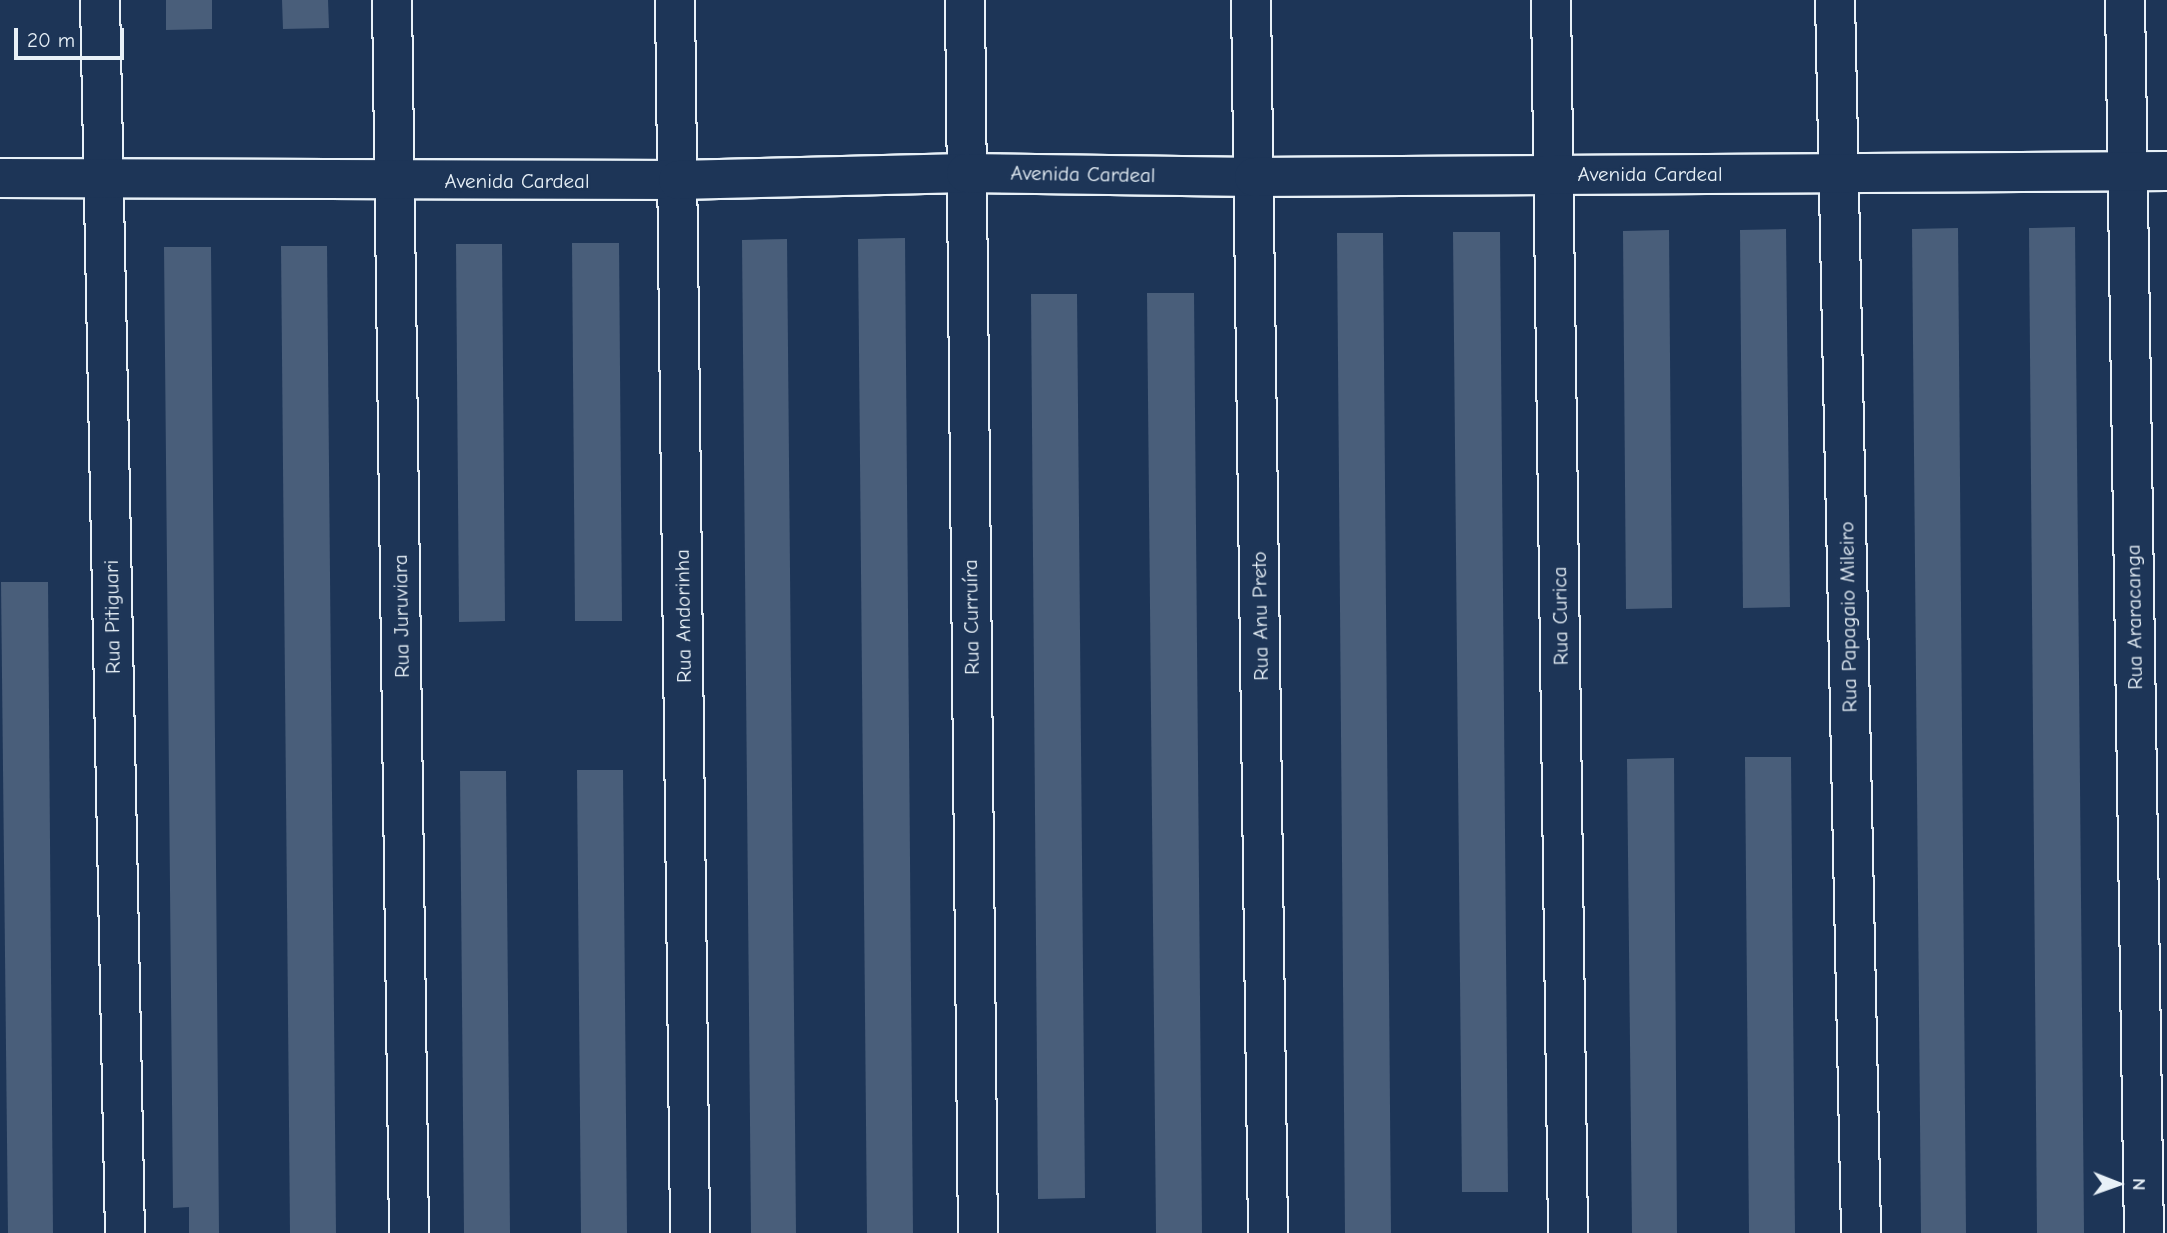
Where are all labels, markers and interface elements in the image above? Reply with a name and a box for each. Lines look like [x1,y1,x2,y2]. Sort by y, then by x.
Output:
scale bar [18,14,128,58]
text: 20 m [27,28,75,52]
street label: Avenida Cardeal [1010,160,1156,188]
street label: Avenida Cardeal [1578,161,1722,187]
street label: Avenida Cardeal [445,168,589,194]
street label: Rua Papagaio Mileiro [1834,521,1862,713]
street label: Rua Araracanga [2120,544,2148,690]
street label: Rua Andorinha [669,549,697,683]
street label: Rua Anu Preto [1246,551,1274,681]
street label: Rua Juruviara [387,554,415,678]
street label: Rua Curruíra [957,559,985,675]
street label: Rua Pitiguari [98,560,126,674]
street label: Rua Curica [1547,566,1573,666]
north arrow [2083,1149,2153,1219]
text: N [2128,1178,2150,1191]

